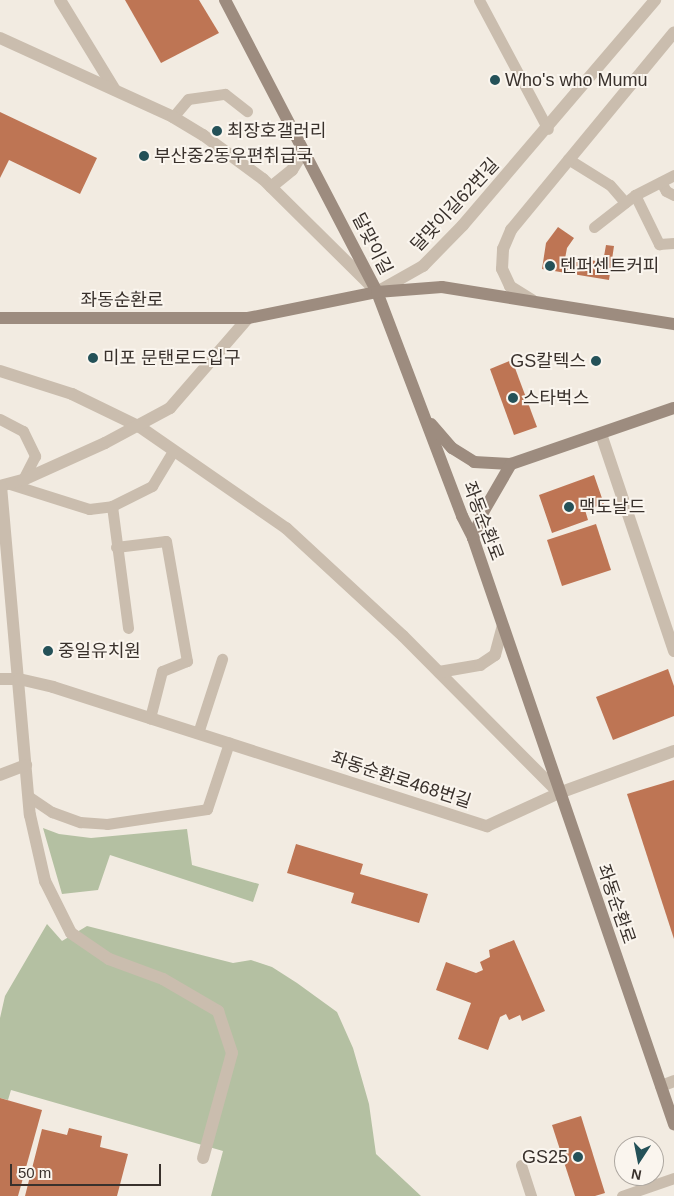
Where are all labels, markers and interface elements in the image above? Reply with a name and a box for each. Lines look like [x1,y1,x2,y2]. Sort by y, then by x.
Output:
place label: Who's who Mumu [505,69,647,91]
marker: Who's who Mumu [489,74,501,86]
place label: 최장호갤러리 [227,120,326,142]
marker: 최장호갤러리 [211,125,223,137]
place label: 부산중2동우편취급국 [154,145,313,167]
marker: 부산중2동우편취급국 [138,150,150,162]
street label: 달맞이길62번길 [406,154,504,256]
street label: 달맞이길 [347,210,397,278]
place label: 텐퍼센트커피 [560,255,659,277]
marker: 텐퍼센트커피 [544,260,556,272]
street label: 좌동순환로 [81,289,163,311]
place label: 미포 문탠로드입구 [103,347,240,369]
place label: GS칼텍스 [510,350,586,372]
marker: 미포 문탠로드입구 [87,352,99,364]
marker: GS칼텍스 [590,355,602,367]
place label: 스타벅스 [523,387,589,409]
marker: 스타벅스 [507,392,519,404]
street label: 좌동순환로 [458,478,508,564]
place label: 맥도날드 [579,496,645,518]
marker: 맥도날드 [563,501,575,513]
place label: 중일유치원 [58,640,141,662]
marker: 중일유치원 [42,645,54,657]
street label: 좌동순환로468번길 [328,747,474,813]
street label: 좌동순환로 [592,861,640,947]
north arrow [614,1136,664,1186]
place label: GS25 [522,1146,568,1168]
marker: GS25 [572,1151,584,1163]
scale bar [12,1154,164,1186]
text: 50 m [18,1164,51,1181]
text: N [630,1166,643,1184]

